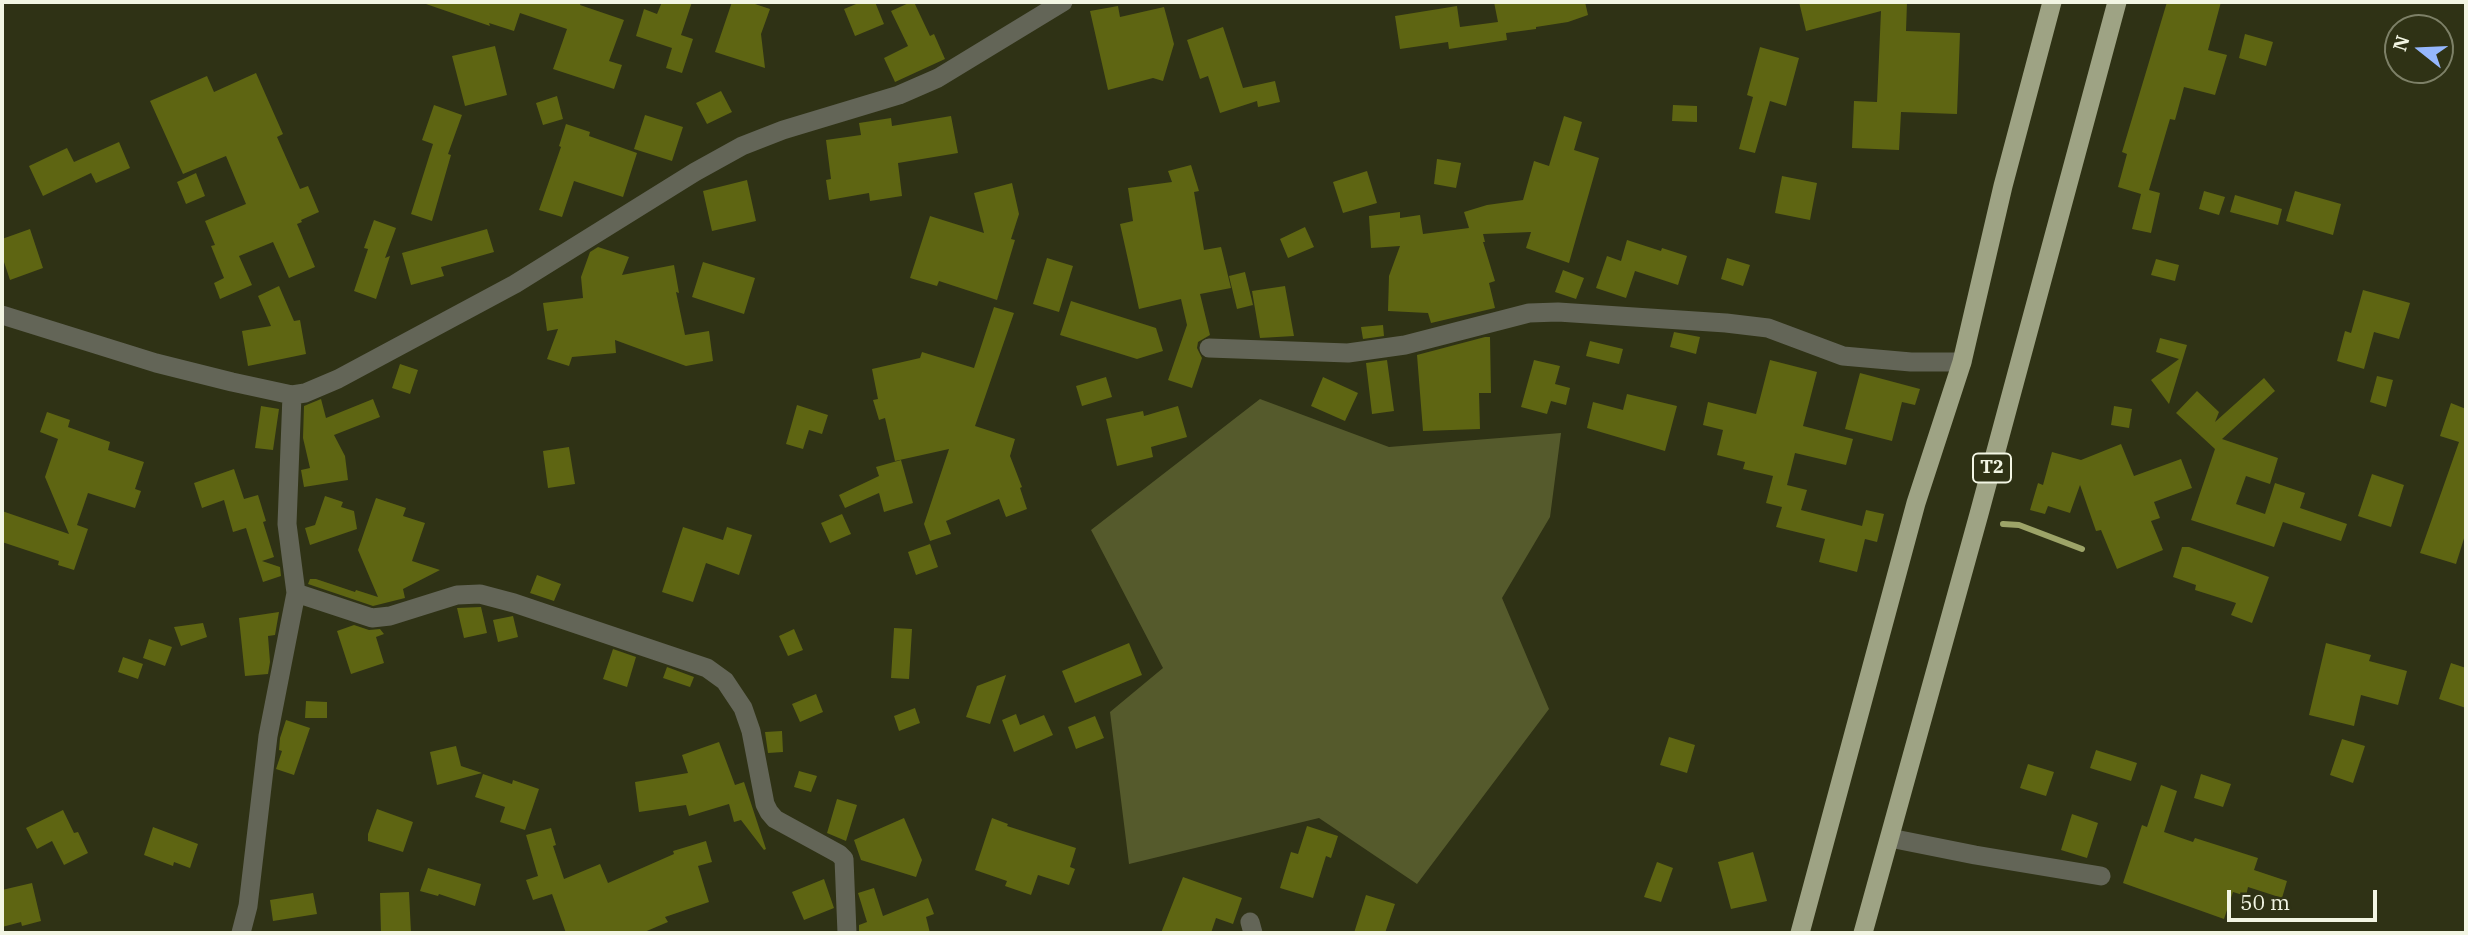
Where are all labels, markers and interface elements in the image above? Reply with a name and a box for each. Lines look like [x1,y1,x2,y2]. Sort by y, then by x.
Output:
north arrow [2384,14,2454,84]
text: N [2387,32,2415,54]
road number: T2 [1973,454,2011,482]
scale bar [2230,876,2380,920]
text: 50 m [2240,888,2290,916]

